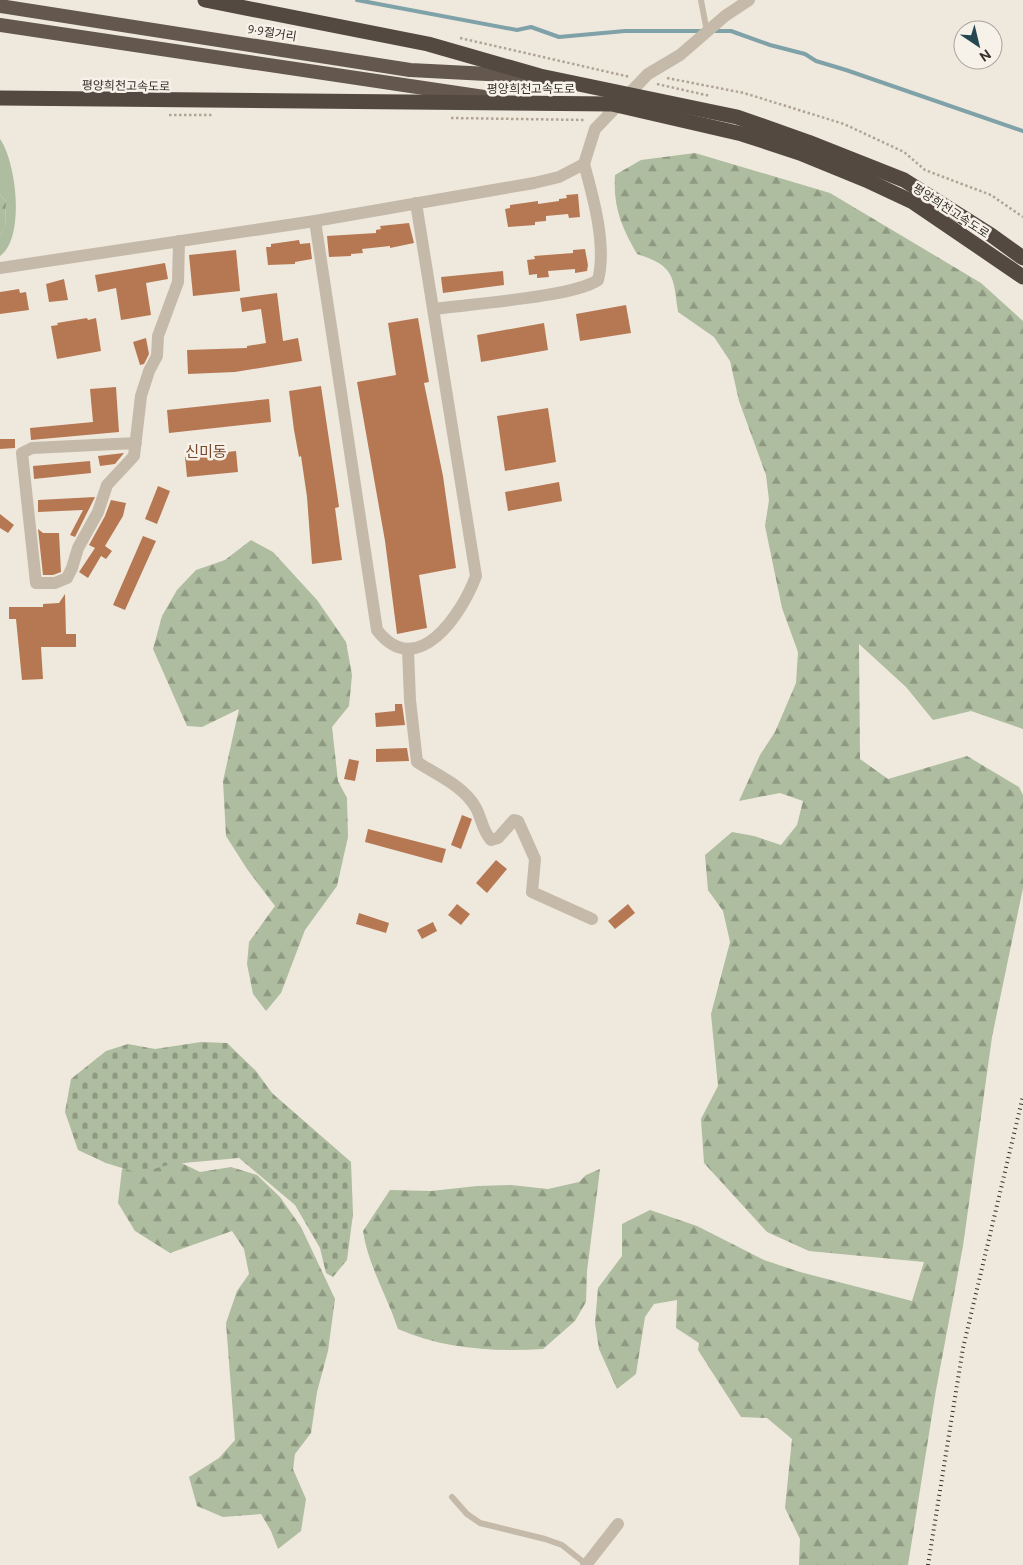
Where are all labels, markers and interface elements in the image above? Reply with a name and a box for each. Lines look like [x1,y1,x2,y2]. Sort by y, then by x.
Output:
north arrow [953,20,1003,70]
street label: 9·9절거리 [247,22,298,43]
text: N [977,46,994,65]
street label: 평양희천고속도로 [82,78,170,93]
street label: 평양희천고속도로 [487,82,575,95]
street label: 평양희천고속도로 [911,181,992,240]
district label: 신미동 [185,443,227,460]

